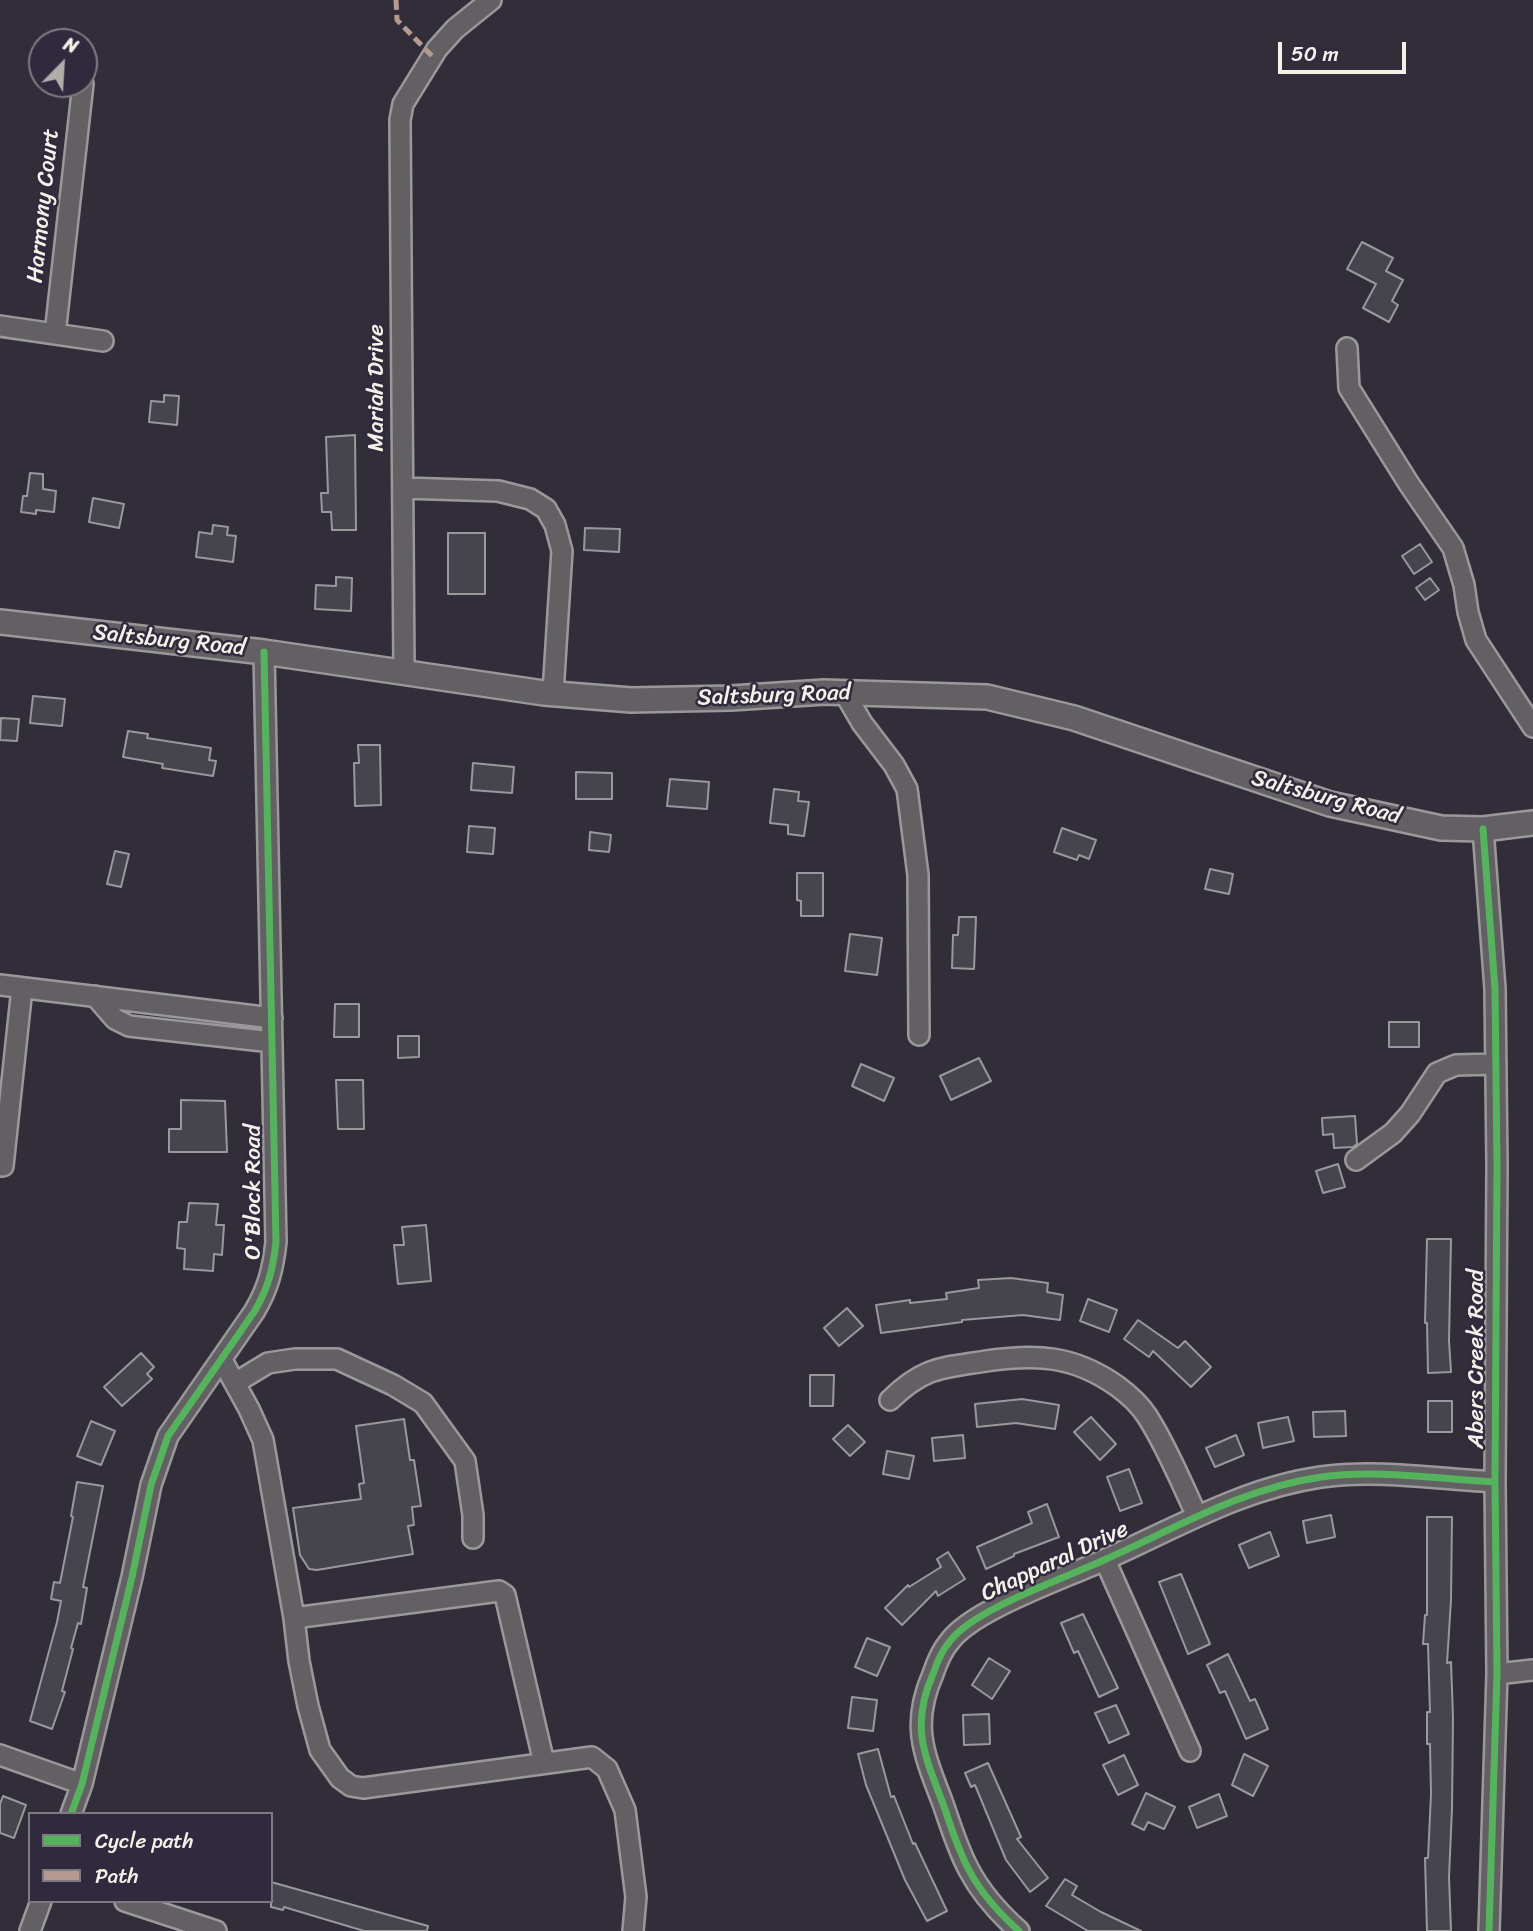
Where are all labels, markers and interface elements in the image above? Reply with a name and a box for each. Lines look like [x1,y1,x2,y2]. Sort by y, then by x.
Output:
text: N [58,27,84,63]
north arrow [28,28,98,98]
scale bar [1281,28,1409,72]
text: 50 m [1291,35,1339,73]
street label: Harmony Court [22,128,66,284]
street label: Mariah Drive [363,324,391,452]
street label: Saltsburg Road [91,619,247,663]
street label: Saltsburg Road [697,680,851,712]
street label: Saltsburg Road [1248,765,1404,831]
street label: O'Block Road [240,1124,268,1260]
street label: Abers Creek Road [1463,1269,1491,1449]
street label: Chapparal Drive [977,1516,1133,1608]
legend [28,1812,273,1903]
text: Cycle path [95,1822,194,1860]
text: Path [95,1857,138,1895]

